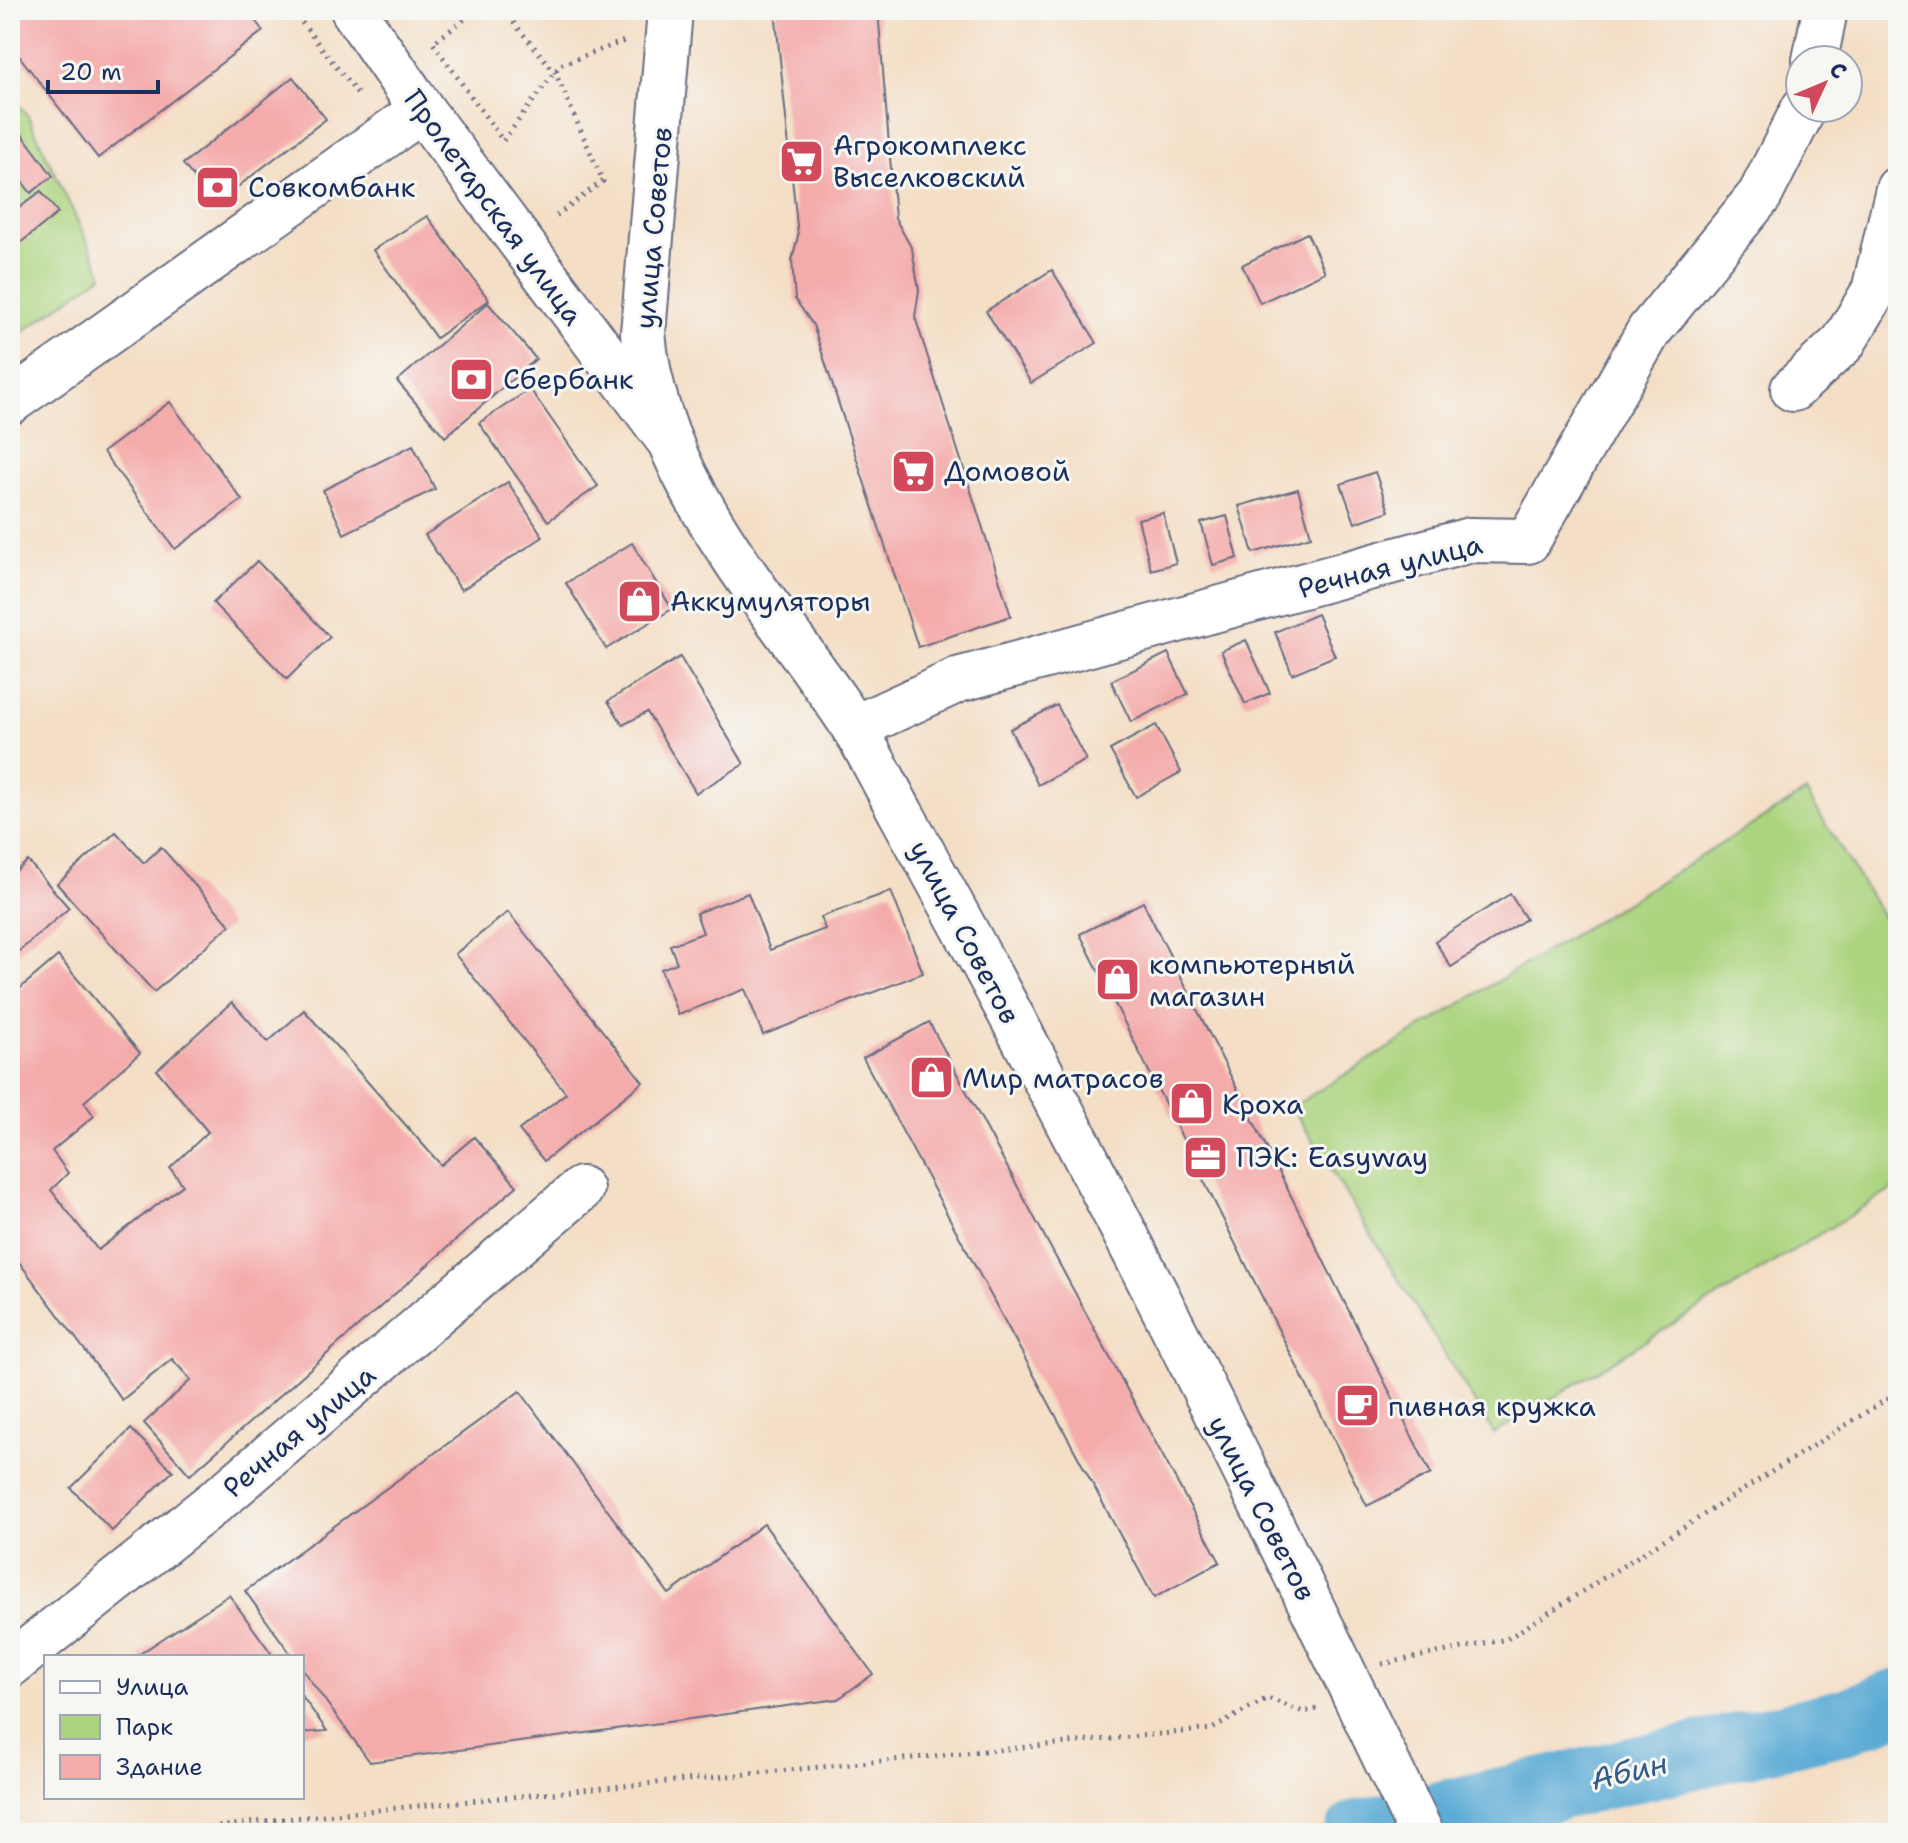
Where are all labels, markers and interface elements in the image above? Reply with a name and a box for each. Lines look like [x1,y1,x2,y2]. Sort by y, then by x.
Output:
scale bar [48,44,158,94]
north arrow [1784,44,1864,124]
text: 20 m [60,56,122,88]
text: С [1823,56,1853,85]
street label: Пролетарская улица [395,81,593,333]
street label: улица Советов [625,125,681,331]
place label: Агрокомплекс Выселковский [833,126,1027,196]
supermarket icon: Агрокомплекс Выселковский [778,137,826,185]
bank icon: Совкомбанк [193,163,241,211]
place label: Совкомбанк [248,168,415,206]
bank icon: Сбербанк [448,355,496,403]
place label: Сбербанк [503,360,634,398]
supermarket icon: Домовой [889,447,937,495]
place label: Домовой [944,452,1070,490]
street label: Речная улица [1294,525,1486,607]
shop icon: Аккумуляторы [615,577,663,625]
place label: Аккумуляторы [670,582,871,620]
street label: улица Советов [901,834,1029,1030]
place label: компьютерный магазин [1149,945,1355,1015]
shop icon: компьютерный магазин [1094,956,1142,1004]
shop icon: Мир матрасов [907,1054,955,1102]
place label: Мир матрасов [962,1059,1163,1097]
shop icon: Кроха [1167,1080,1215,1128]
place label: Кроха [1222,1085,1304,1123]
office icon: ПЭК: Easyway [1181,1133,1229,1181]
place label: ПЭК: Easyway [1236,1138,1428,1176]
street label: Речная улица [215,1356,383,1506]
cafe icon: пивная кружка [1333,1382,1381,1430]
place label: пивная кружка [1388,1387,1596,1425]
street label: улица Советов [1199,1409,1325,1607]
legend [44,1655,304,1799]
text: Улица [116,1671,189,1703]
text: Парк [116,1711,173,1743]
water label: Абин [1587,1742,1671,1800]
text: Здание [116,1751,203,1783]

